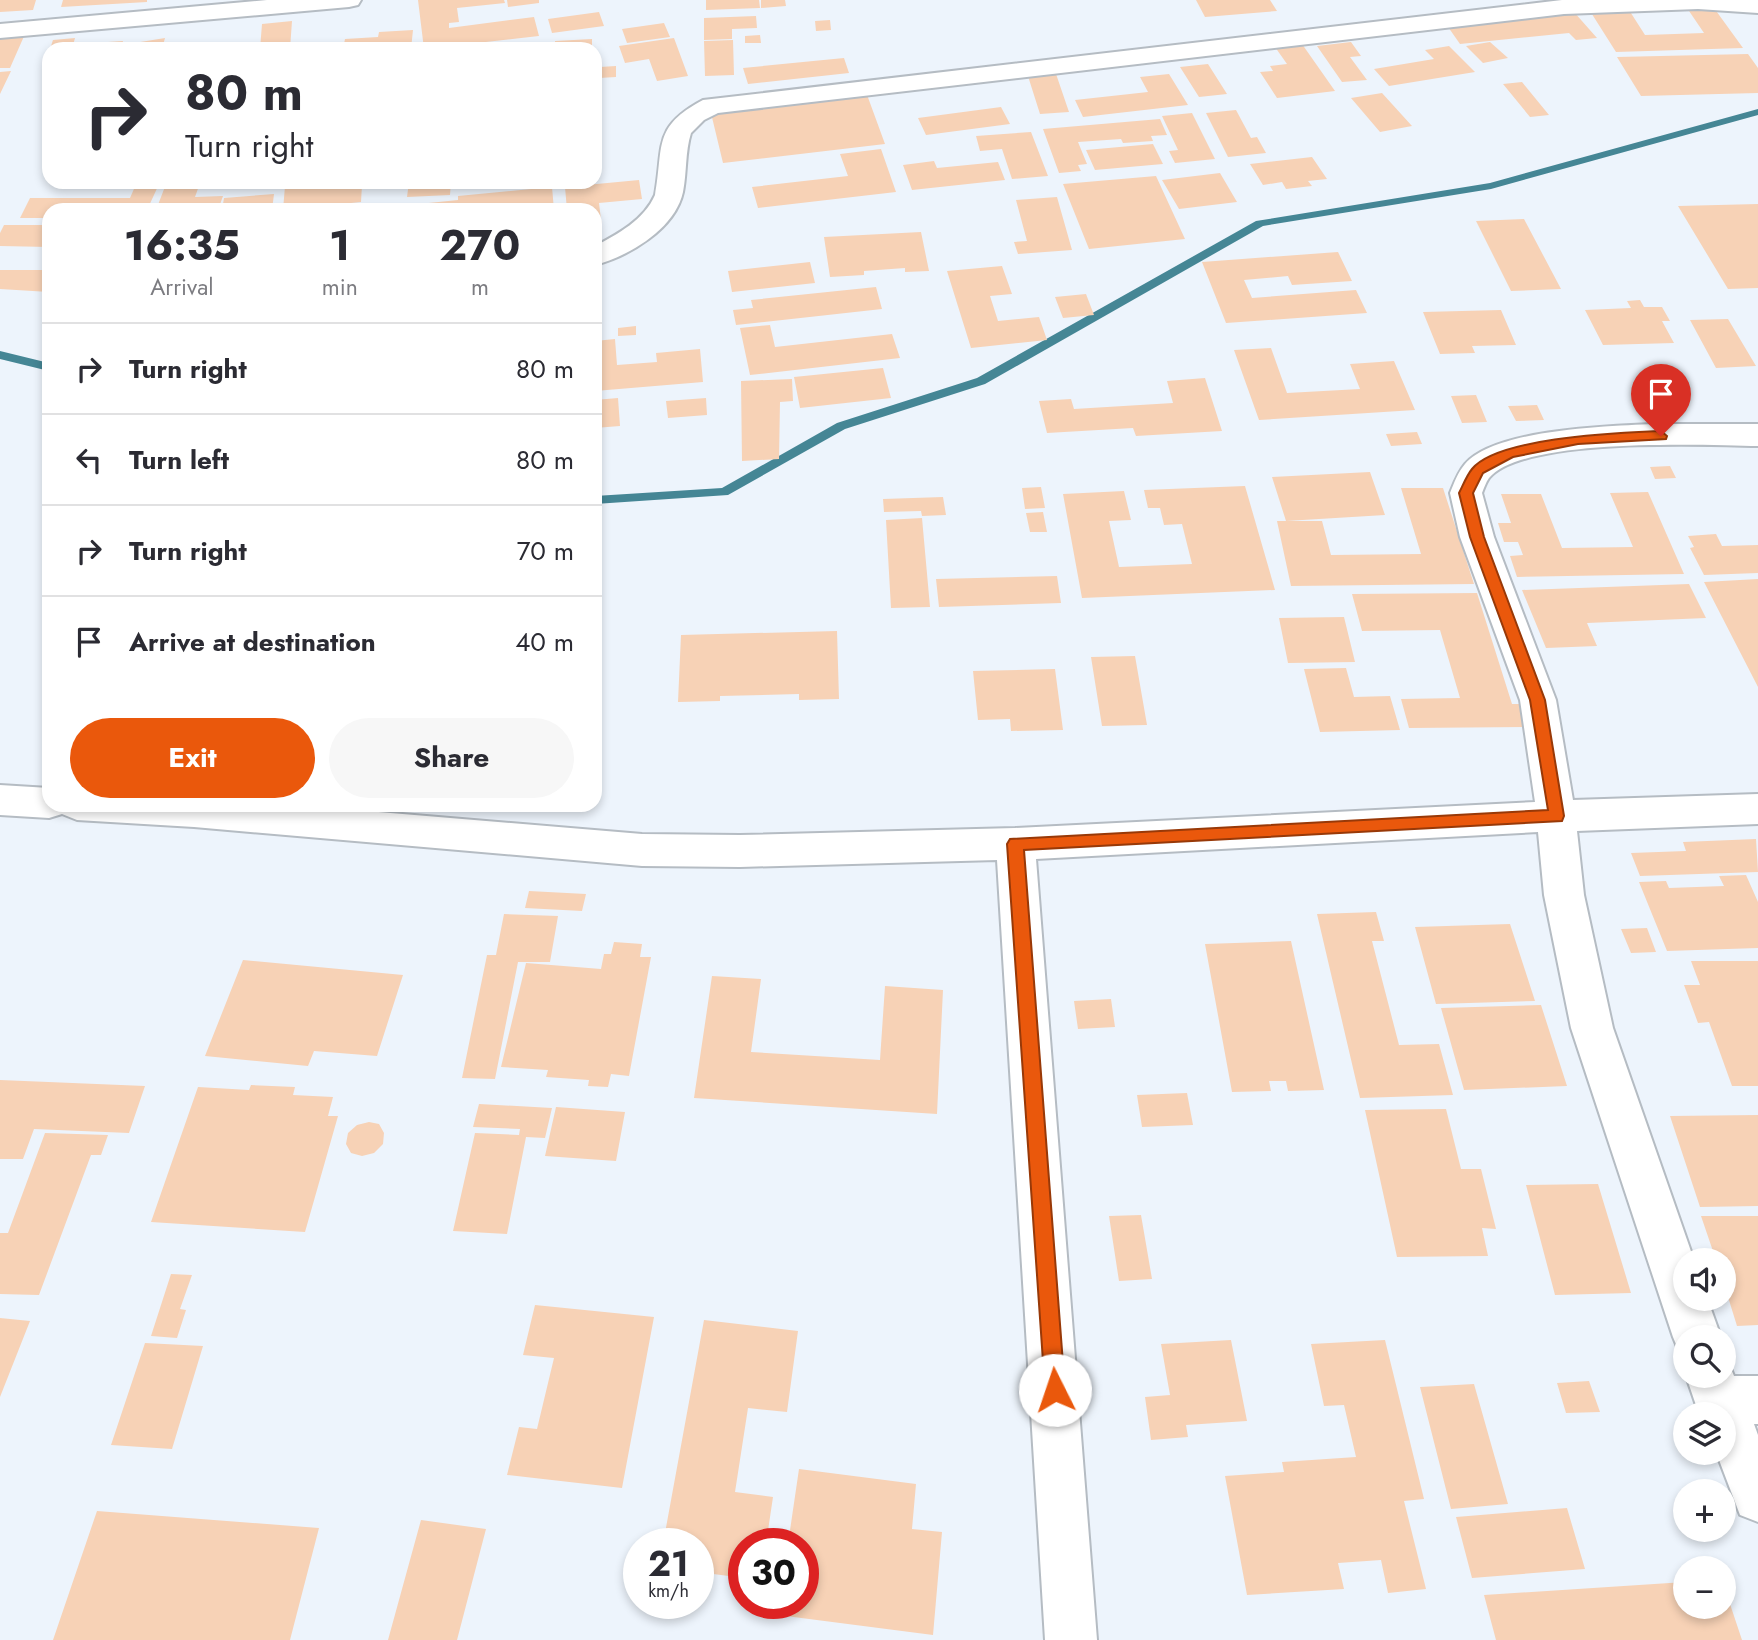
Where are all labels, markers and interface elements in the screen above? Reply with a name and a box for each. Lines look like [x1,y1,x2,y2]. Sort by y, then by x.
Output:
text: 80 m [185,58,303,128]
icon: right [70,70,161,161]
text: Turn right [185,123,314,169]
text: 16:35 [124,215,240,276]
text: 1 [329,215,350,276]
text: 270 [440,215,520,276]
text: Arrival [150,270,214,304]
text: min [322,270,358,304]
text: m [471,270,489,304]
icon: right [70,350,108,388]
text: Turn right [129,350,247,388]
text: 80 m [516,350,574,388]
pin [1631,364,1691,436]
icon: arrive [1642,375,1680,413]
icon: left [70,441,108,479]
text: Turn left [129,441,229,479]
text: 80 m [516,441,574,479]
icon: right [70,532,108,570]
text: Turn right [129,532,247,570]
text: 70 m [517,532,574,570]
icon: arrive [70,623,108,661]
text: Arrive at destination [129,623,376,661]
text: 40 m [515,623,574,661]
button: Exit [70,718,315,798]
button: Share [329,718,574,798]
map controls [1673,1248,1736,1619]
button: sound [1673,1248,1736,1311]
button: search [1673,1325,1736,1388]
position arrow [1018,1353,1092,1427]
button: layers [1673,1402,1736,1465]
button: + [1673,1479,1736,1542]
speed limit sign: 30 [728,1528,819,1619]
text: 21 [648,1539,689,1589]
button: − [1673,1556,1736,1619]
text: km/h [648,1578,689,1604]

